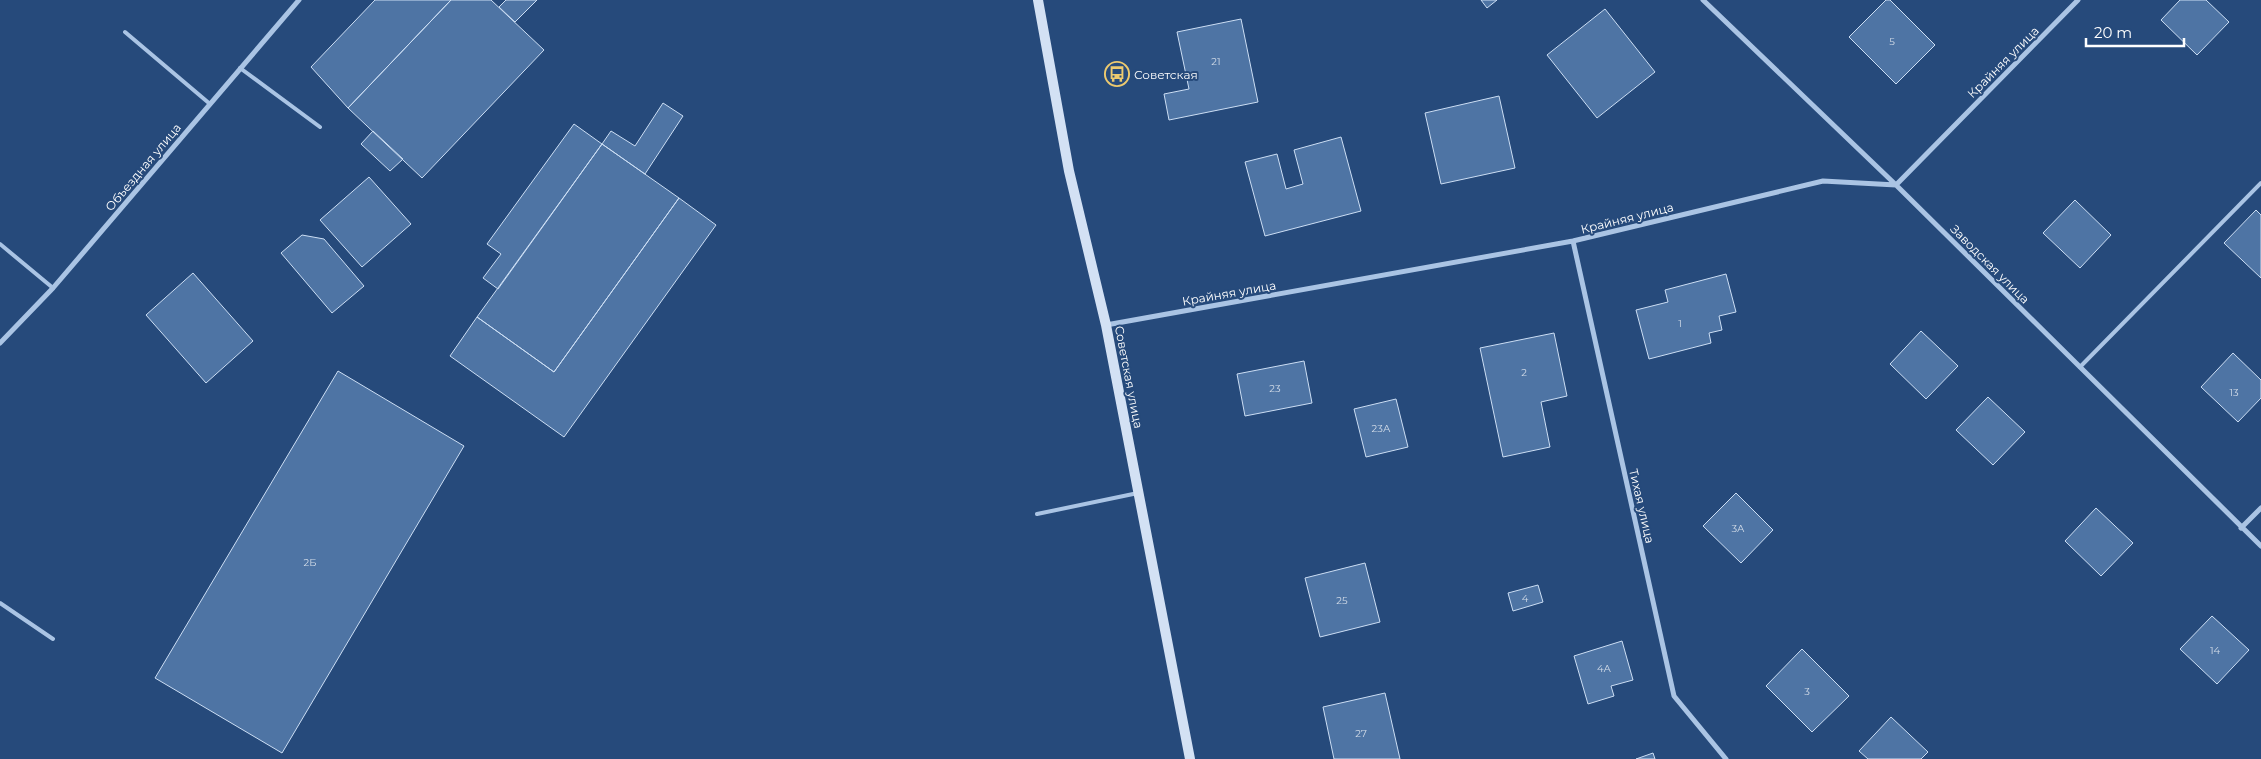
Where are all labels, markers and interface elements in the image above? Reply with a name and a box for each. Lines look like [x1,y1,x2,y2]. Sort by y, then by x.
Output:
scale bar [2086,15,2184,47]
street label: Крайняя улица [1964,23,2042,101]
text: 20 m [2094,23,2132,42]
house number: 5 [1889,35,1895,48]
house number: 21 [1211,55,1221,68]
bus stop icon: Советская [1104,61,1130,87]
place label: Советская [1134,67,1198,82]
street label: Объездная улица [102,120,184,214]
street label: Крайняя улица [1579,199,1675,237]
street label: Заводская улица [1947,221,2033,307]
street label: Крайняя улица [1181,277,1277,309]
house number: 1 [1678,317,1682,330]
street label: Советская улица [1112,324,1146,430]
house number: 2 [1521,366,1527,379]
house number: 23 [1269,382,1281,395]
house number: 13 [2229,386,2239,399]
house number: 23А [1372,422,1391,435]
street label: Тихая улица [1626,467,1658,545]
house number: 3А [1731,522,1745,535]
house number: 2Б [304,556,316,569]
house number: 4 [1522,592,1529,605]
house number: 25 [1336,594,1348,607]
house number: 14 [2210,644,2220,657]
house number: 4А [1597,662,1612,675]
house number: 3 [1804,685,1810,698]
house number: 27 [1355,727,1367,740]

